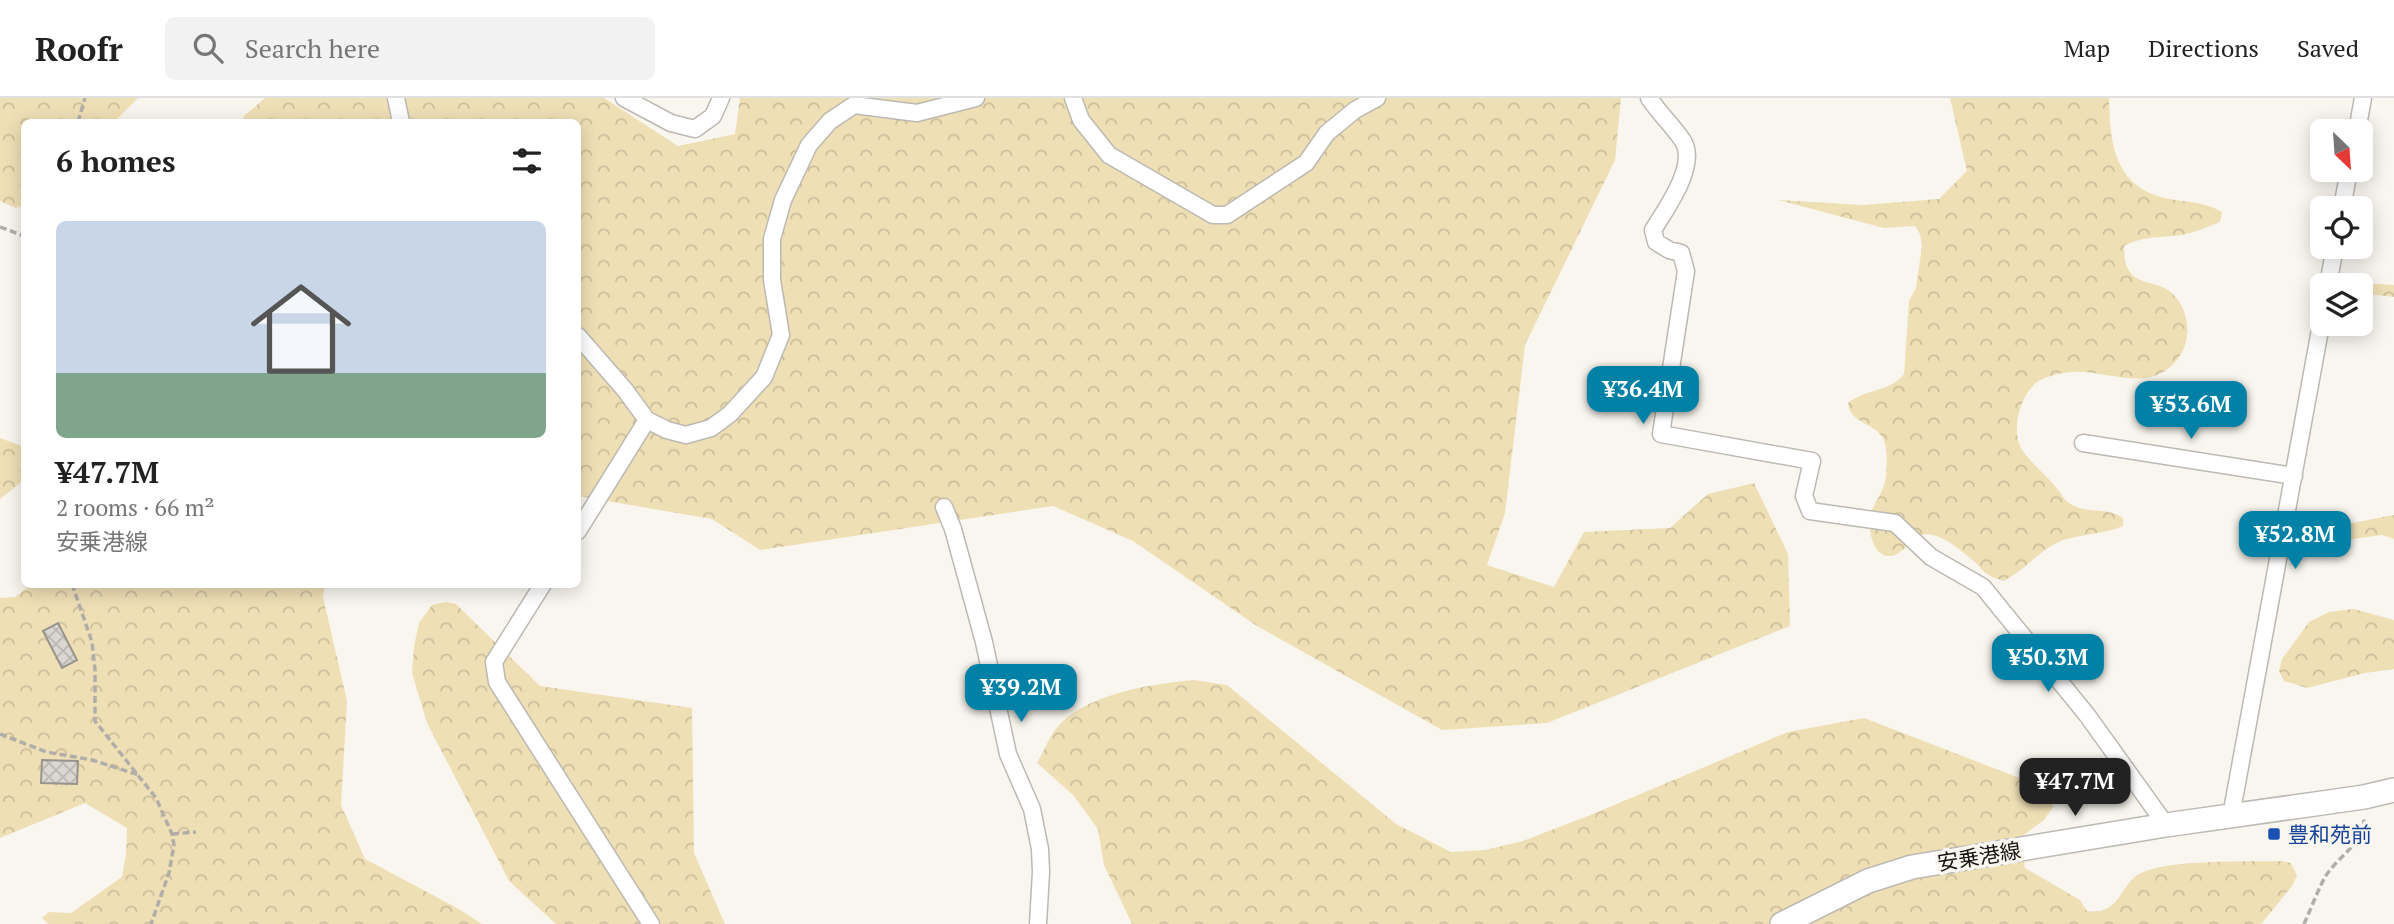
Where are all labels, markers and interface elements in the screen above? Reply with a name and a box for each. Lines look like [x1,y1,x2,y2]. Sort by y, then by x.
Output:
search box [165,17,655,80]
text: Roofr [35,27,123,70]
icon: search [189,29,227,67]
text: Search here [245,31,380,65]
text: Map [2064,32,2110,64]
text: Directions [2148,32,2259,64]
text: Saved [2297,32,2359,64]
north arrow [2310,119,2373,182]
map controls [2310,119,2373,336]
text: 6 homes [56,141,175,181]
icon: filters [508,142,546,180]
button: locate [2310,196,2373,259]
icon: home [238,266,364,392]
button: layers [2310,273,2373,336]
pin: ¥36.4M [1586,366,1700,426]
text: ¥36.4M [1603,373,1683,404]
pin: ¥53.6M [2134,382,2248,441]
text: ¥53.6M [2151,388,2231,419]
text: ¥47.7M [56,452,159,492]
text: 2 rooms · 66 m² [56,492,215,523]
pin: ¥52.8M [2238,512,2352,571]
text: ¥52.8M [2255,518,2335,549]
text: 安乗港線 [56,526,148,557]
pin: ¥50.3M [1991,634,2105,694]
text: ¥50.3M [2008,641,2088,672]
pin: ¥39.2M [964,664,1078,724]
text: ¥39.2M [981,671,1061,702]
pin: ¥47.7M [2018,758,2132,818]
text: ¥47.7M [2036,765,2114,796]
place label: 豊和苑前 [2288,820,2372,848]
marker: 豊和苑前 [2266,826,2282,842]
street label: 安乗港線 [1935,836,2023,876]

